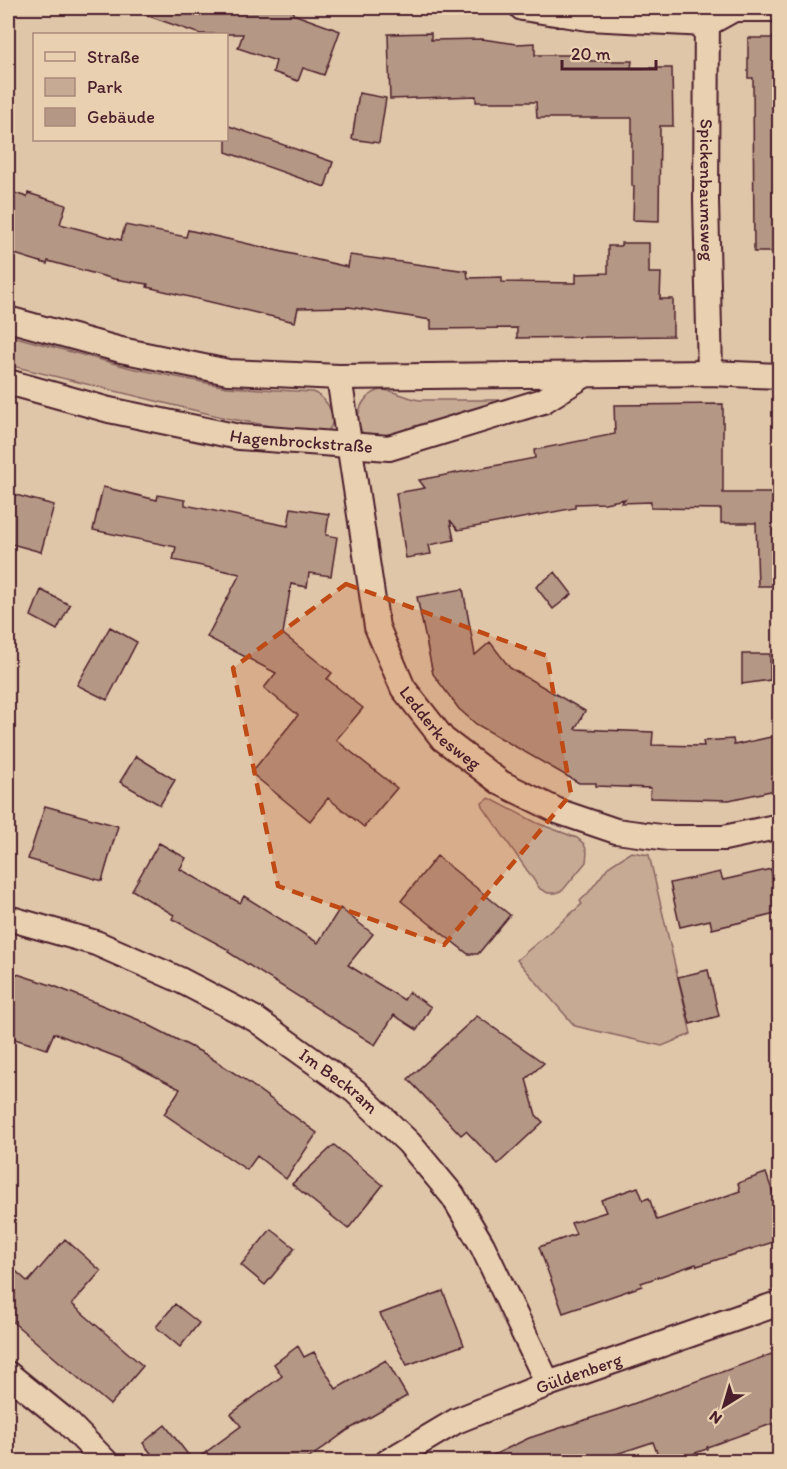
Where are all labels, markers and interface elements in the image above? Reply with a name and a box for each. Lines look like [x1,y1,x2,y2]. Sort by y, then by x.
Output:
legend [33,33,228,141]
scale bar [562,33,656,71]
text: 20 m [571,43,611,65]
text: Straße [87,46,140,68]
text: Park [87,76,122,98]
text: Gebäude [87,106,155,128]
street label: Spickenbaumsweg [695,119,718,262]
street label: Hagenbrockstraße [228,424,374,458]
street label: Ledderkesweg [395,681,486,775]
street label: Im Beckram [295,1043,383,1119]
street label: Güldenberg [532,1348,626,1399]
north arrow [694,1376,754,1436]
text: N [705,1407,725,1428]

